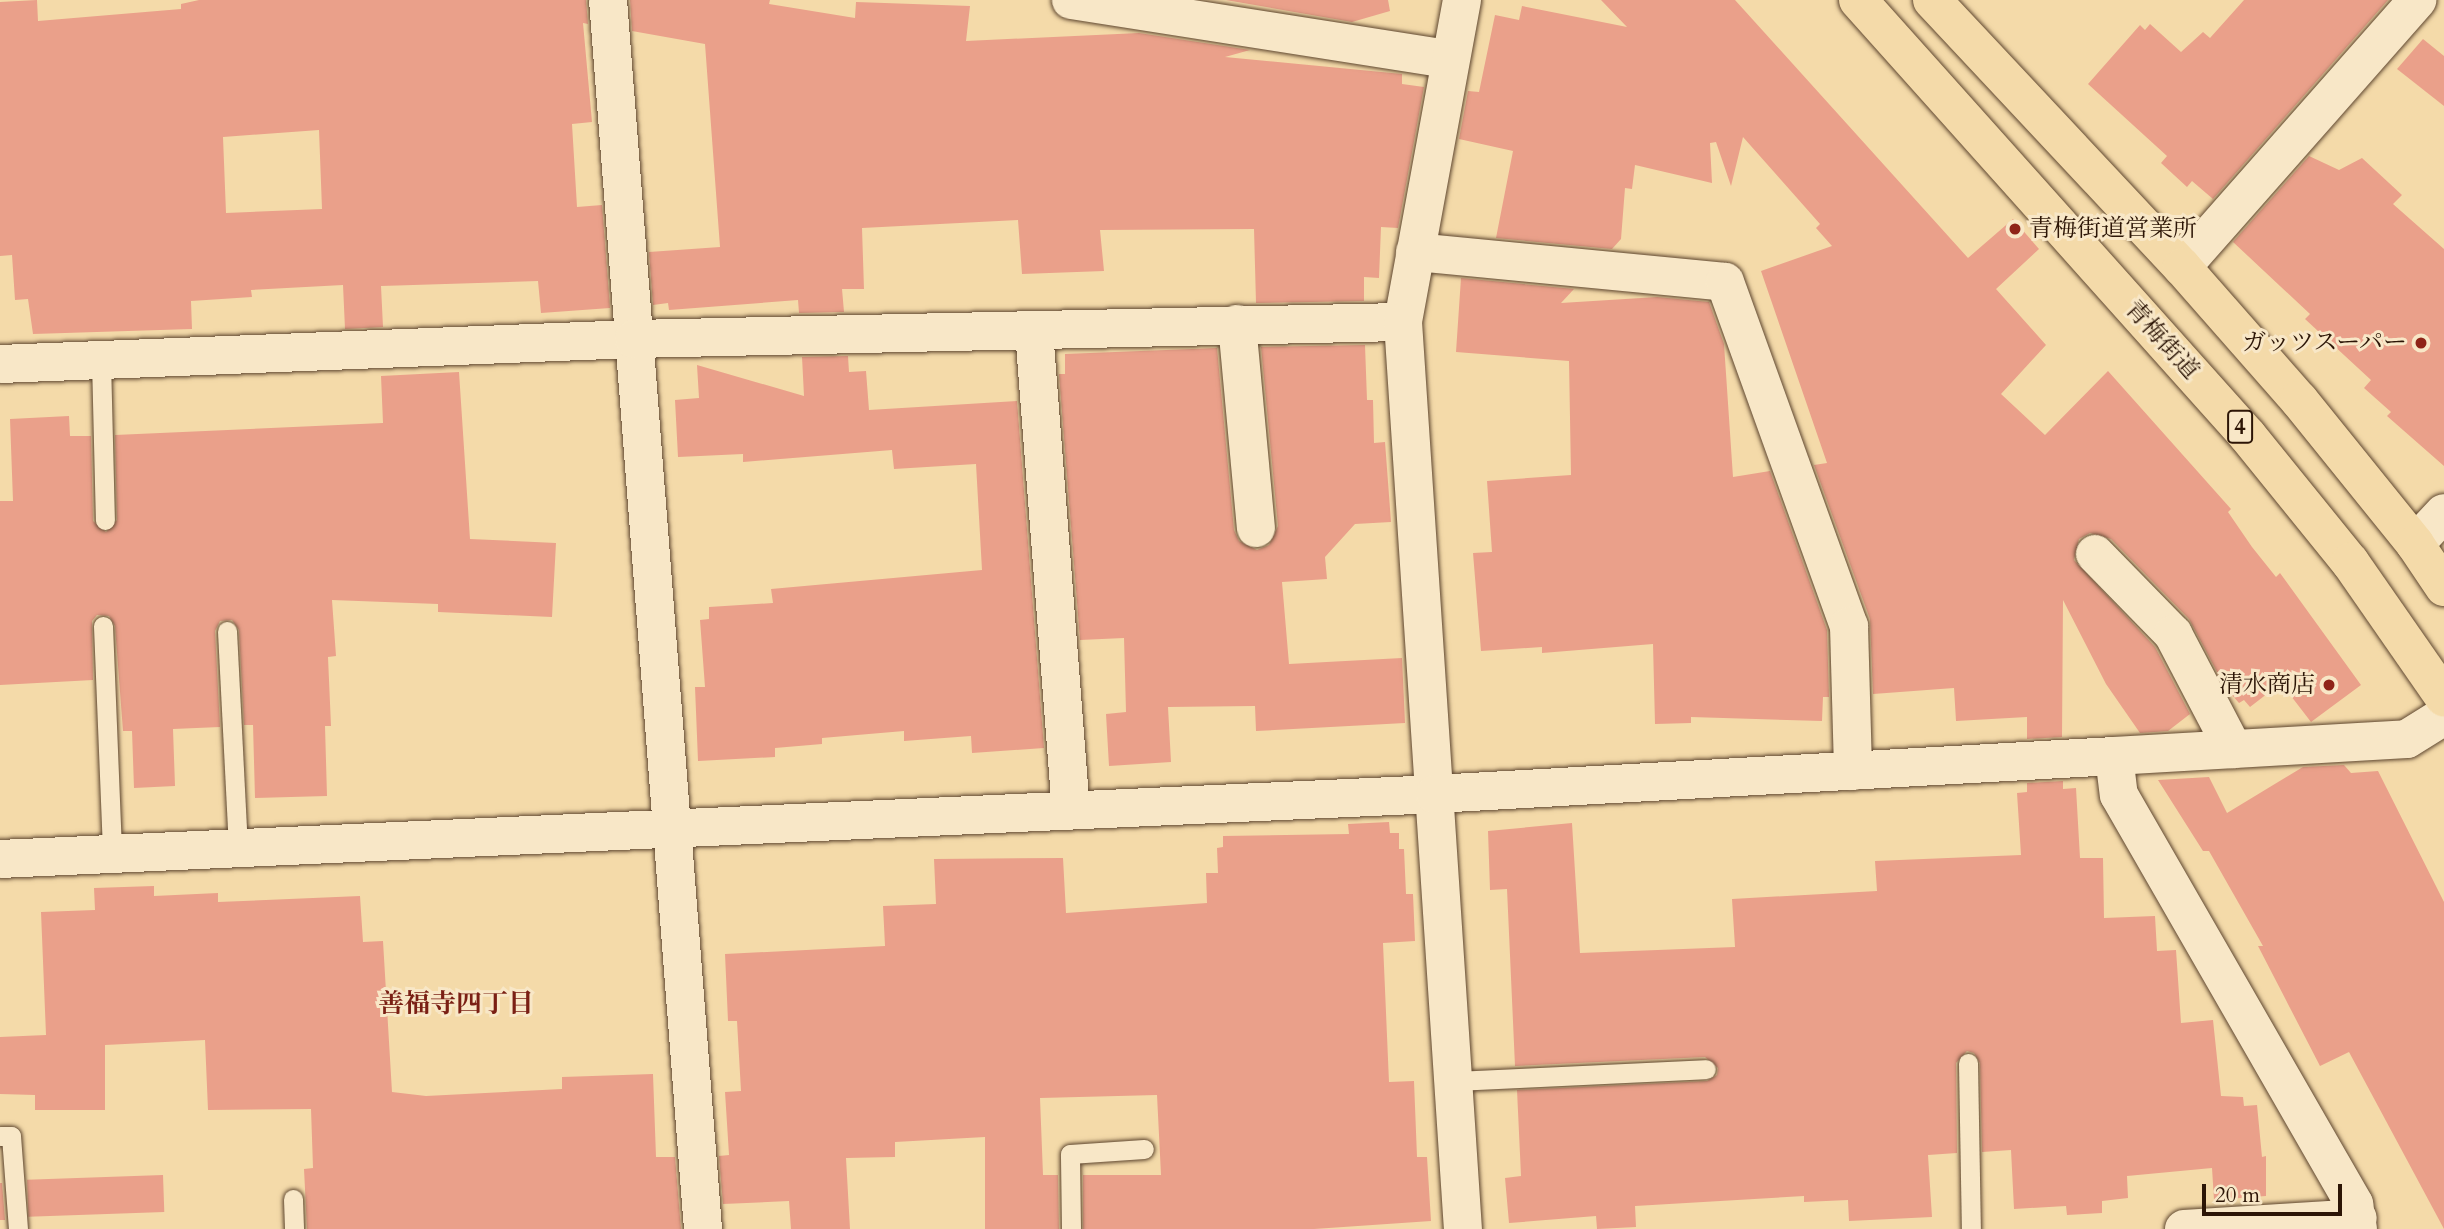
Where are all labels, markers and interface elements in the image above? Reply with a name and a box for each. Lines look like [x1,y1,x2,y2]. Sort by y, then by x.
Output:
place label: 青梅街道営業所 [2029,215,2197,243]
marker: 青梅街道営業所 [2007,221,2023,237]
street label: 青梅街道 [2119,295,2205,385]
place label: ガッツスーパー [2240,329,2407,357]
marker: ガッツスーパー [2413,335,2429,351]
road number: 4 [2226,408,2254,446]
place label: 清水商店 [2219,671,2315,699]
marker: 清水商店 [2321,677,2337,693]
district label: 善福寺四丁目 [378,988,534,1020]
scale bar [2206,1170,2346,1214]
text: 20 m [2215,1181,2260,1210]

